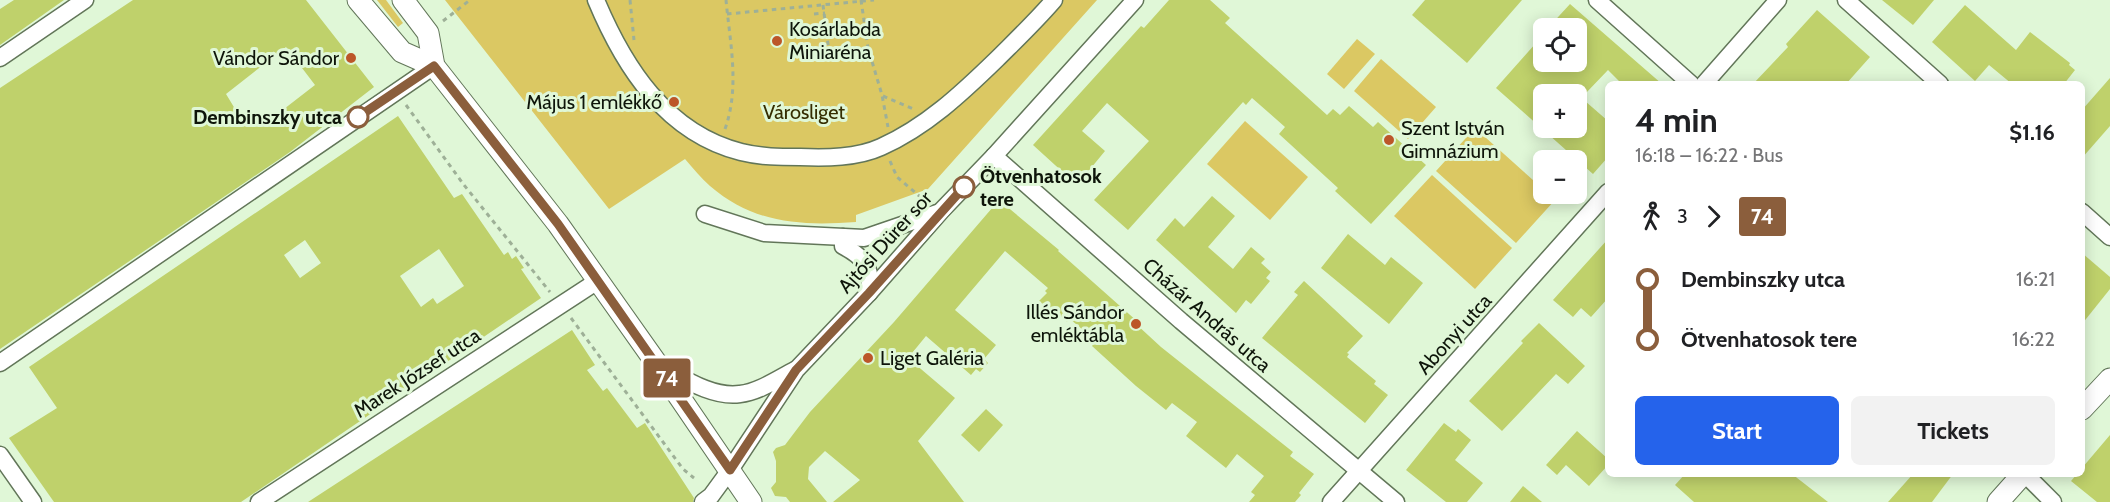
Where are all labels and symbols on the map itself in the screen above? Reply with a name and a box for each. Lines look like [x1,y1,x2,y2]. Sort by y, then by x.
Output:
place label: Kosárlabda Miniaréna [789,17,881,64]
marker: Kosárlabda Miniaréna [770,34,784,48]
place label: Vándor Sándor [213,46,340,70]
marker: Vándor Sándor [344,51,358,65]
place label: Május 1 emlékkő [526,90,662,114]
marker: Május 1 emlékkő [667,95,681,109]
park label: Városliget [763,100,845,124]
place label: Dembinszky utca [193,105,342,129]
marker: Dembinszky utca [347,106,369,128]
place label: Szent István Gimnázium [1401,116,1505,163]
marker: Szent István Gimnázium [1382,133,1396,147]
place label: Ötvenhatosok tere [980,164,1102,211]
marker: Ötvenhatosok tere [953,176,975,198]
street label: Ajtósi Dürer sor [833,186,937,298]
street label: Cházár András utca [1138,253,1276,377]
street label: Abonyi utca [1412,289,1497,379]
place label: Illés Sándor emléktábla [1026,300,1125,347]
marker: Illés Sándor emléktábla [1129,317,1143,331]
street label: Marek József utca [349,323,485,423]
place label: Liget Galéria [880,346,984,370]
marker: Liget Galéria [861,351,875,365]
line badge: 74 [640,358,694,398]

